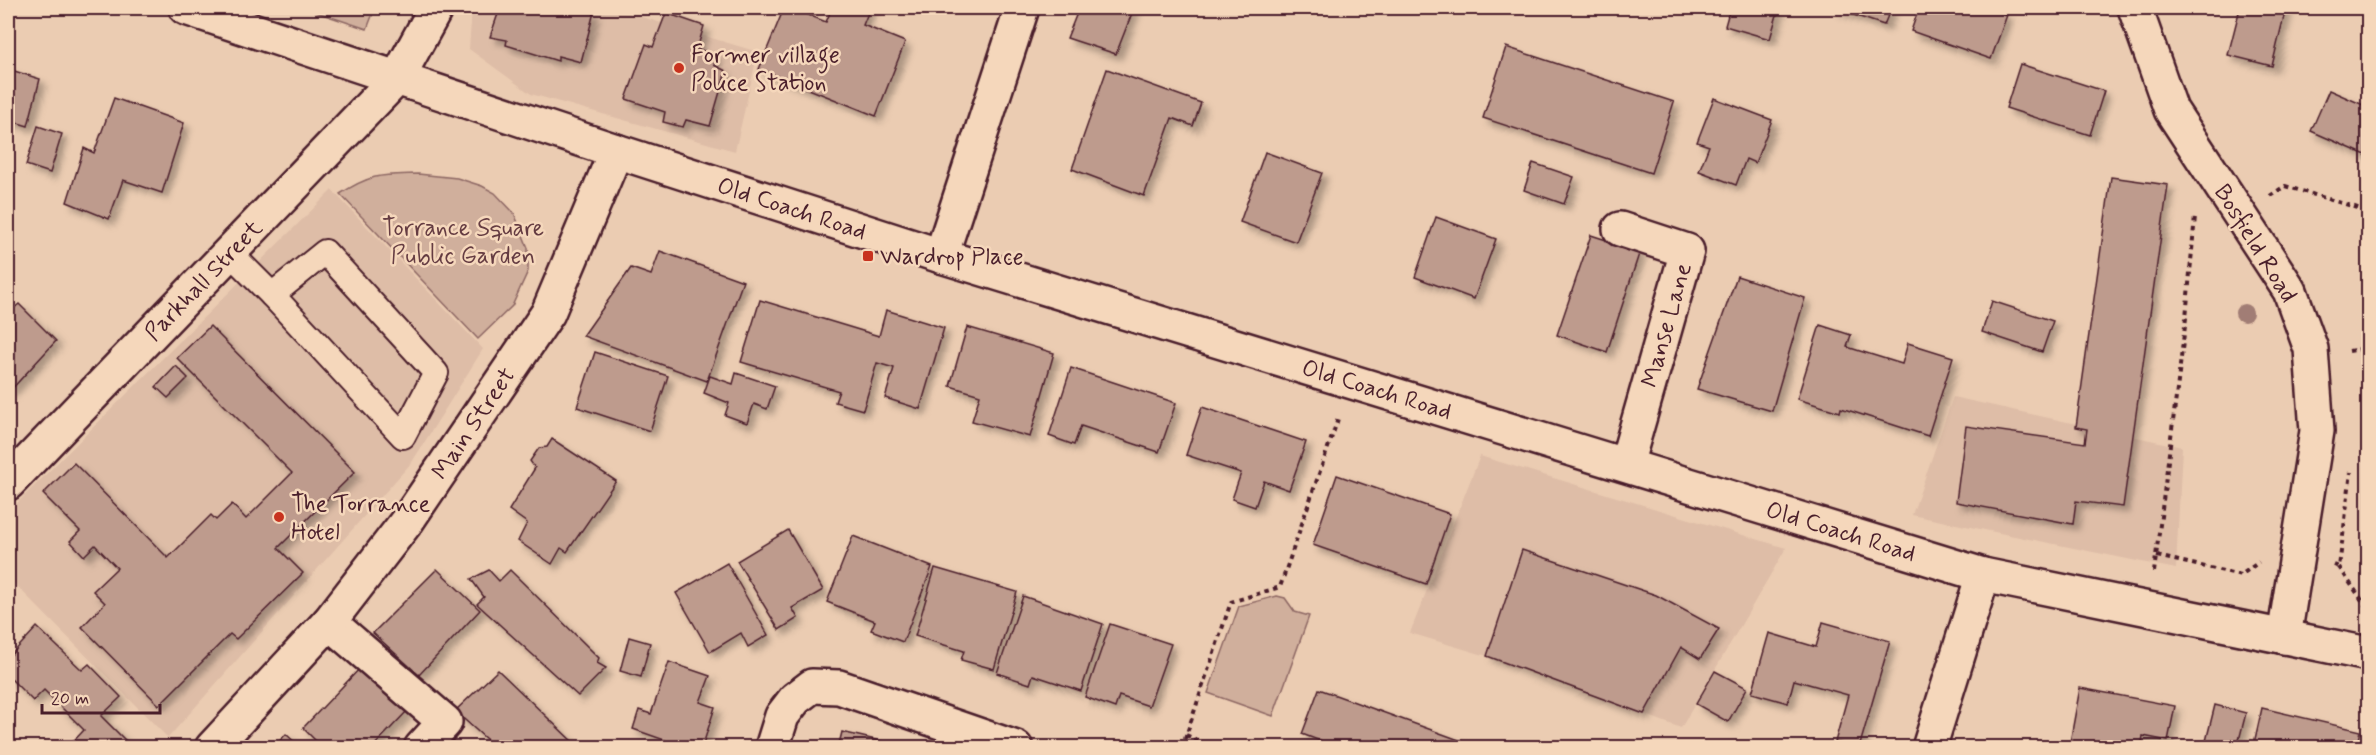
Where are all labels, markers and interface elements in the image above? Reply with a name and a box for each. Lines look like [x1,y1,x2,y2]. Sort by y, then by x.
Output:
place label: Former village Police Station [691,40,840,99]
marker: Former village Police Station [672,61,686,75]
street label: Old Coach Road [713,171,870,248]
street label: Bosfield Road [2206,179,2303,309]
park label: Torrance Square Public Garden [382,213,544,272]
street label: Parkhall Street [138,214,270,348]
place label: Wardrop Place [880,242,1024,273]
marker: Wardrop Place [861,249,875,263]
street label: Manse Lane [1635,259,1700,391]
street label: Old Coach Road [1298,353,1455,428]
street label: Main Street [425,362,523,486]
place label: The Torrance Hotel [291,489,431,548]
street label: Old Coach Road [1762,495,1919,570]
marker: The Torrance Hotel [272,510,286,524]
scale bar [42,677,160,715]
text: 20 m [51,687,89,711]

